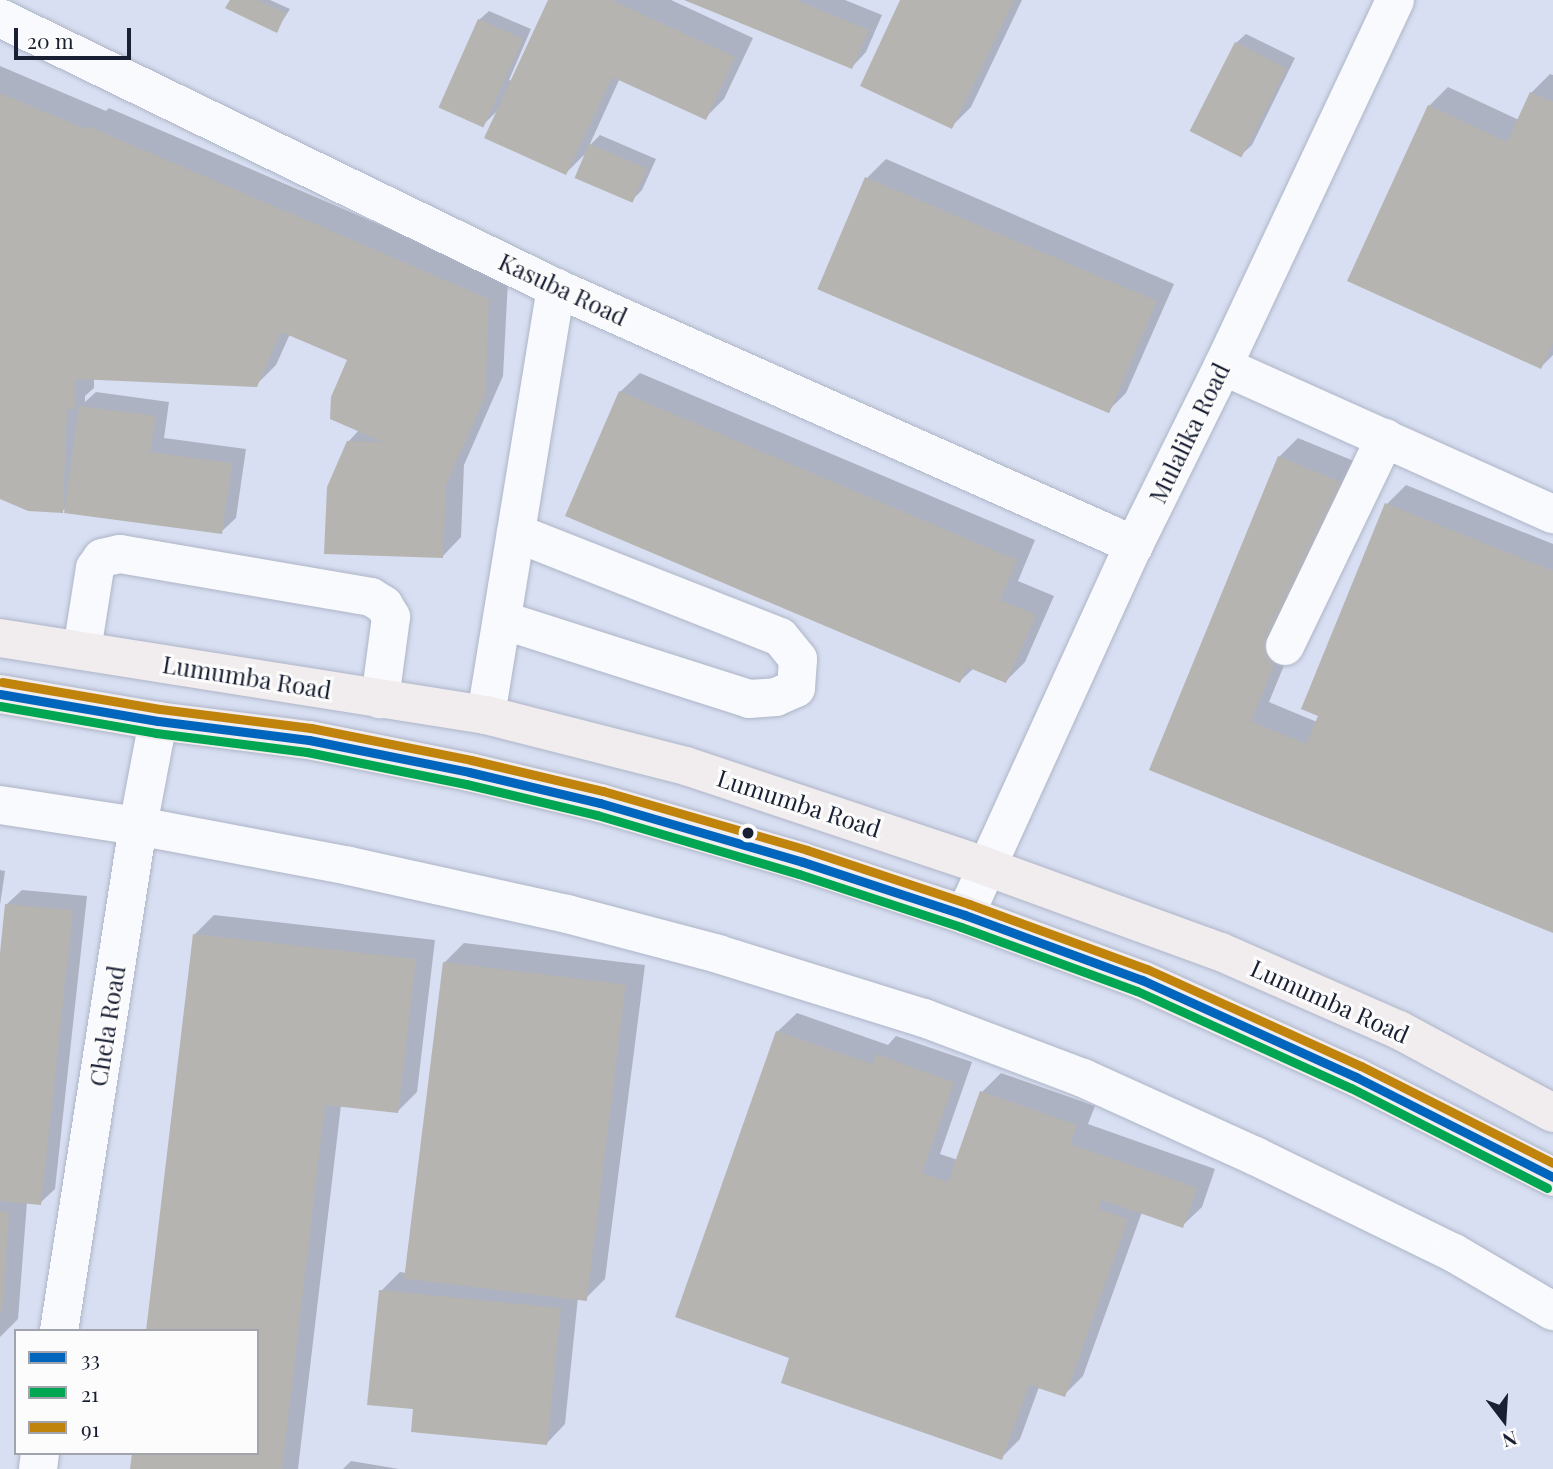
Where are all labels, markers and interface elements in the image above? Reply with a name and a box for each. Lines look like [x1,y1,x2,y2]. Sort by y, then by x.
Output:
scale bar [18,14,135,58]
text: 20 m [27,26,74,54]
street label: Kasuba Road [494,247,632,331]
street label: Mulalika Road [1143,358,1235,508]
street label: Lumumba Road [160,649,334,705]
street label: Lumumba Road [713,763,885,843]
unlabelled marker [741,826,755,840]
street label: Lumumba Road [1246,953,1414,1049]
street label: Chela Road [83,963,131,1089]
legend [14,1329,259,1455]
text: 33 [81,1344,100,1372]
text: 21 [81,1379,99,1407]
north arrow [1469,1385,1539,1455]
text: 91 [81,1414,99,1442]
text: N [1500,1426,1521,1455]

